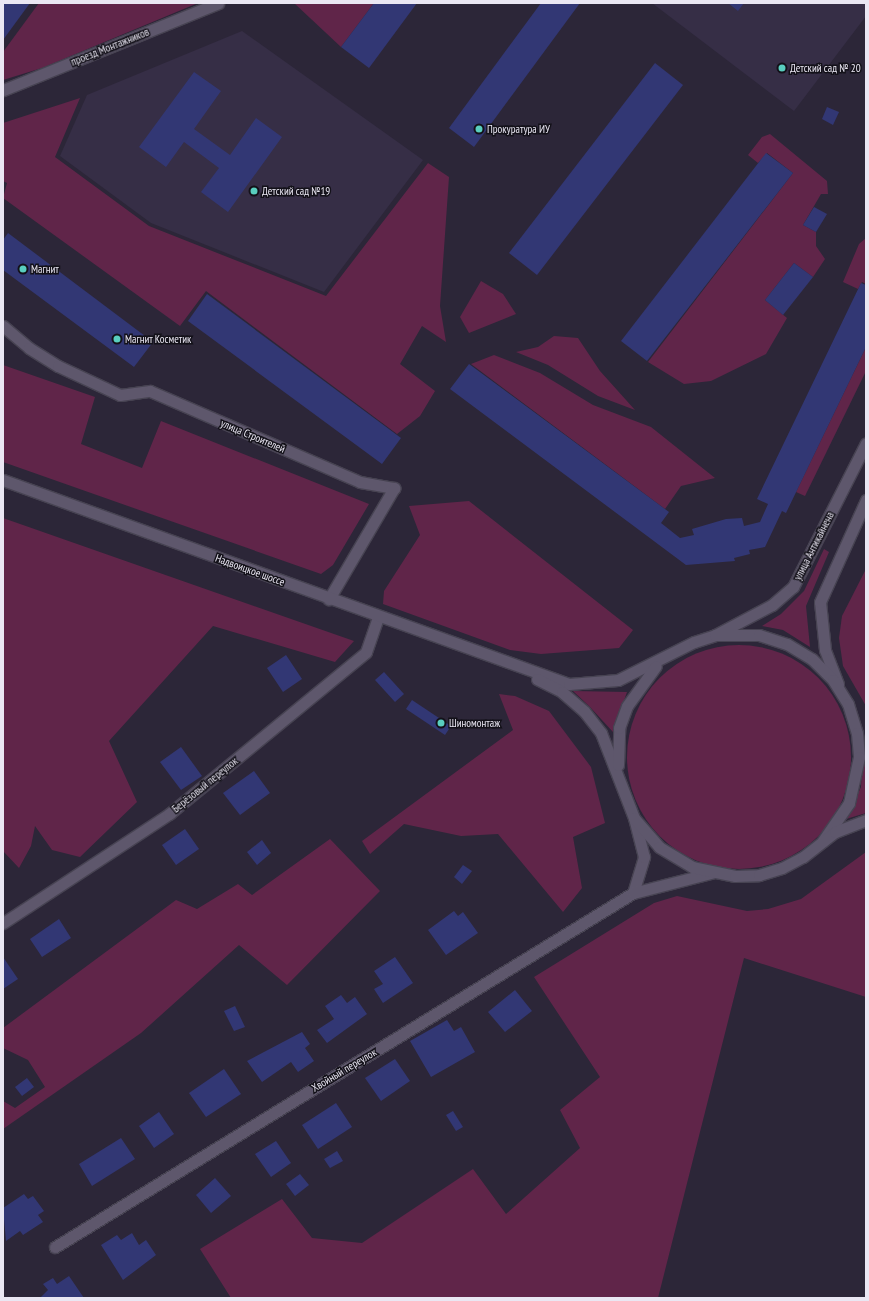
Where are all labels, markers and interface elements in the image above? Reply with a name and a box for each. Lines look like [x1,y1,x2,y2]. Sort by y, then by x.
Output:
street label: проезд Монтажников [69,25,151,69]
place label: Детский сад № 20 [790,61,861,75]
marker: Детский сад № 20 [777,63,787,73]
place label: Прокуратура ИУ [487,122,550,136]
marker: Прокуратура ИУ [474,124,484,134]
place label: Детский сад №19 [262,184,330,198]
marker: Детский сад №19 [249,186,259,196]
place label: Магнит [31,262,59,276]
marker: Магнит [18,264,28,274]
place label: Магнит Косметик [125,332,192,346]
marker: Магнит Косметик [112,334,122,344]
street label: улица Строителей [219,416,287,456]
street label: улица Антикайнена [791,510,837,582]
street label: Надвоицкое шоссе [213,551,287,589]
place label: Шиномонтаж [449,716,500,730]
marker: Шиномонтаж [436,718,446,728]
street label: Берёзовый переулок [169,754,241,816]
street label: Хвойный переулок [309,1045,379,1095]

